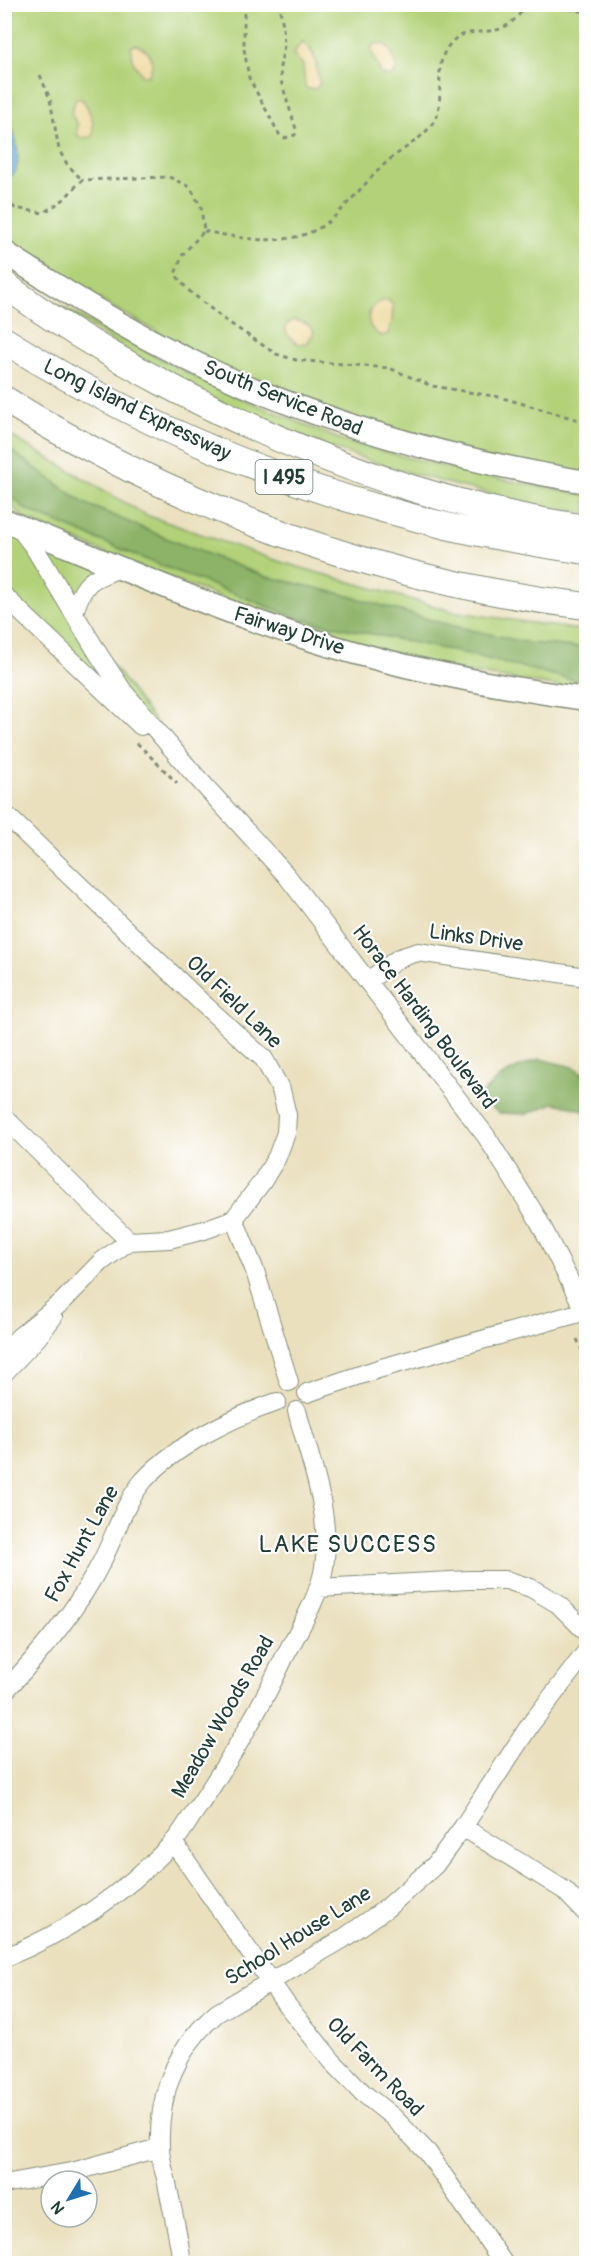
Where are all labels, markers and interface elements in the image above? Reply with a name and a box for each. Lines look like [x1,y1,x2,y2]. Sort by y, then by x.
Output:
street label: Long Island Expressway [39,353,235,467]
street label: South Service Road [199,354,367,442]
road number: I 495 [256,460,312,494]
street label: Fairway Drive [230,600,348,662]
street label: Links Drive [427,918,525,958]
street label: Horace Harding Boulevard [346,919,502,1115]
street label: Old Field Lane [180,950,288,1055]
street label: Fox Hunt Lane [39,1480,126,1607]
district label: LAKE SUCCESS [258,1530,438,1559]
street label: Meadow Woods Road [166,1631,280,1803]
street label: School House Lane [220,1880,377,1992]
street label: Old Farm Road [321,2011,429,2123]
north arrow [39,2169,99,2229]
text: N [47,2197,69,2218]

